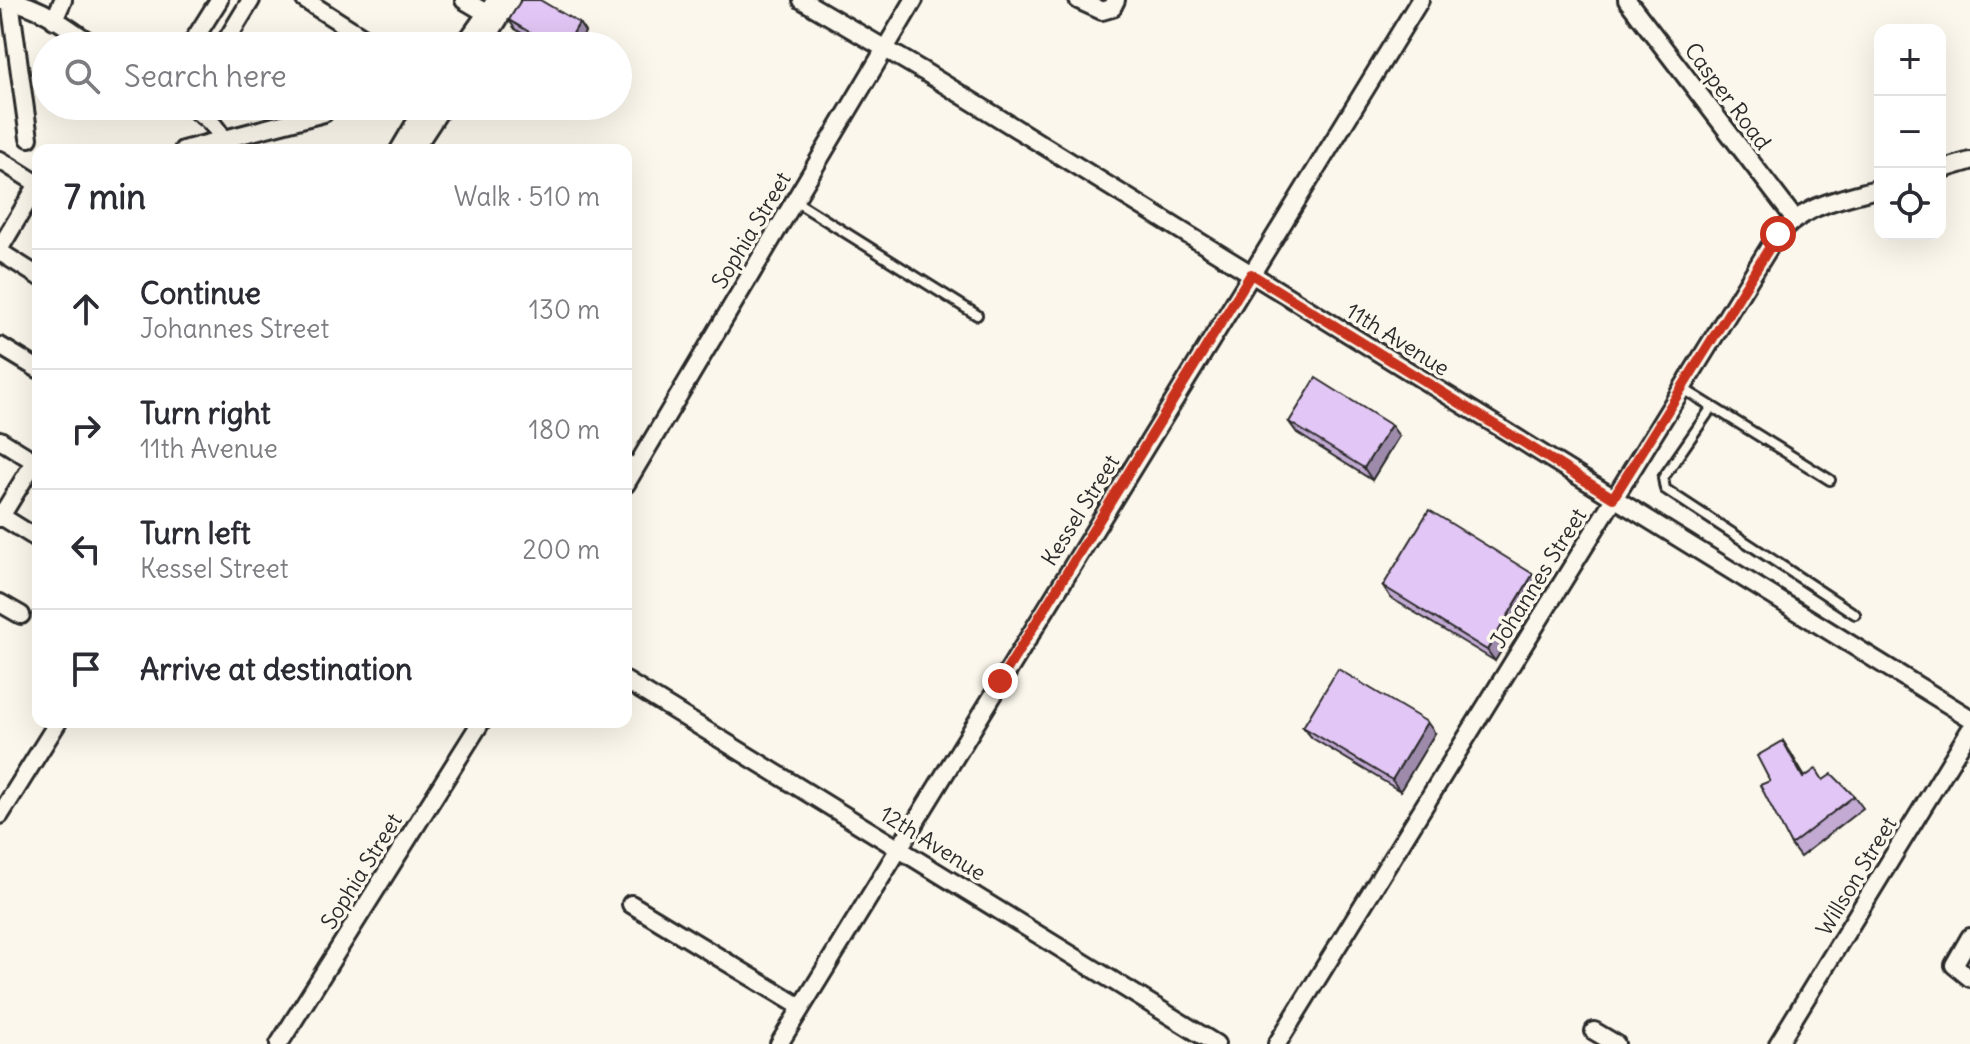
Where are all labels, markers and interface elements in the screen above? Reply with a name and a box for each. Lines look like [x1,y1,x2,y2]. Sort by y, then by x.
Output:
map controls [1874,24,1946,240]
button: + [1874,24,1946,96]
search box [32,32,632,120]
street label: Casper Road [1679,37,1777,155]
icon: search [60,54,104,98]
text: Search here [124,57,287,95]
button: − [1874,96,1946,168]
street label: Sophia Street [705,167,797,293]
button: locate [1874,168,1946,240]
text: 7 min [64,175,146,218]
text: Walk · 510 m [454,180,600,213]
route start [1760,216,1796,252]
text: Continue [140,274,261,312]
icon: ahead [64,287,108,331]
text: 130 m [529,293,600,326]
street label: 11th Avenue [1341,296,1455,382]
text: Johannes Street [140,312,329,345]
text: Turn right [140,394,271,432]
icon: right [64,407,108,451]
text: 180 m [529,413,600,446]
text: 11th Avenue [140,432,278,465]
street label: Kessel Street [1035,449,1125,571]
street label: Johannes Street [1484,503,1592,653]
text: Turn left [140,514,251,552]
icon: left [64,527,108,571]
text: 200 m [523,533,600,566]
text: Kessel Street [140,552,289,585]
icon: arrive [64,647,108,691]
text: Arrive at destination [140,650,412,688]
route end [982,663,1018,699]
street label: 12th Avenue [875,799,991,887]
street label: Sophia Street [314,808,408,934]
street label: Willson Street [1810,811,1902,941]

